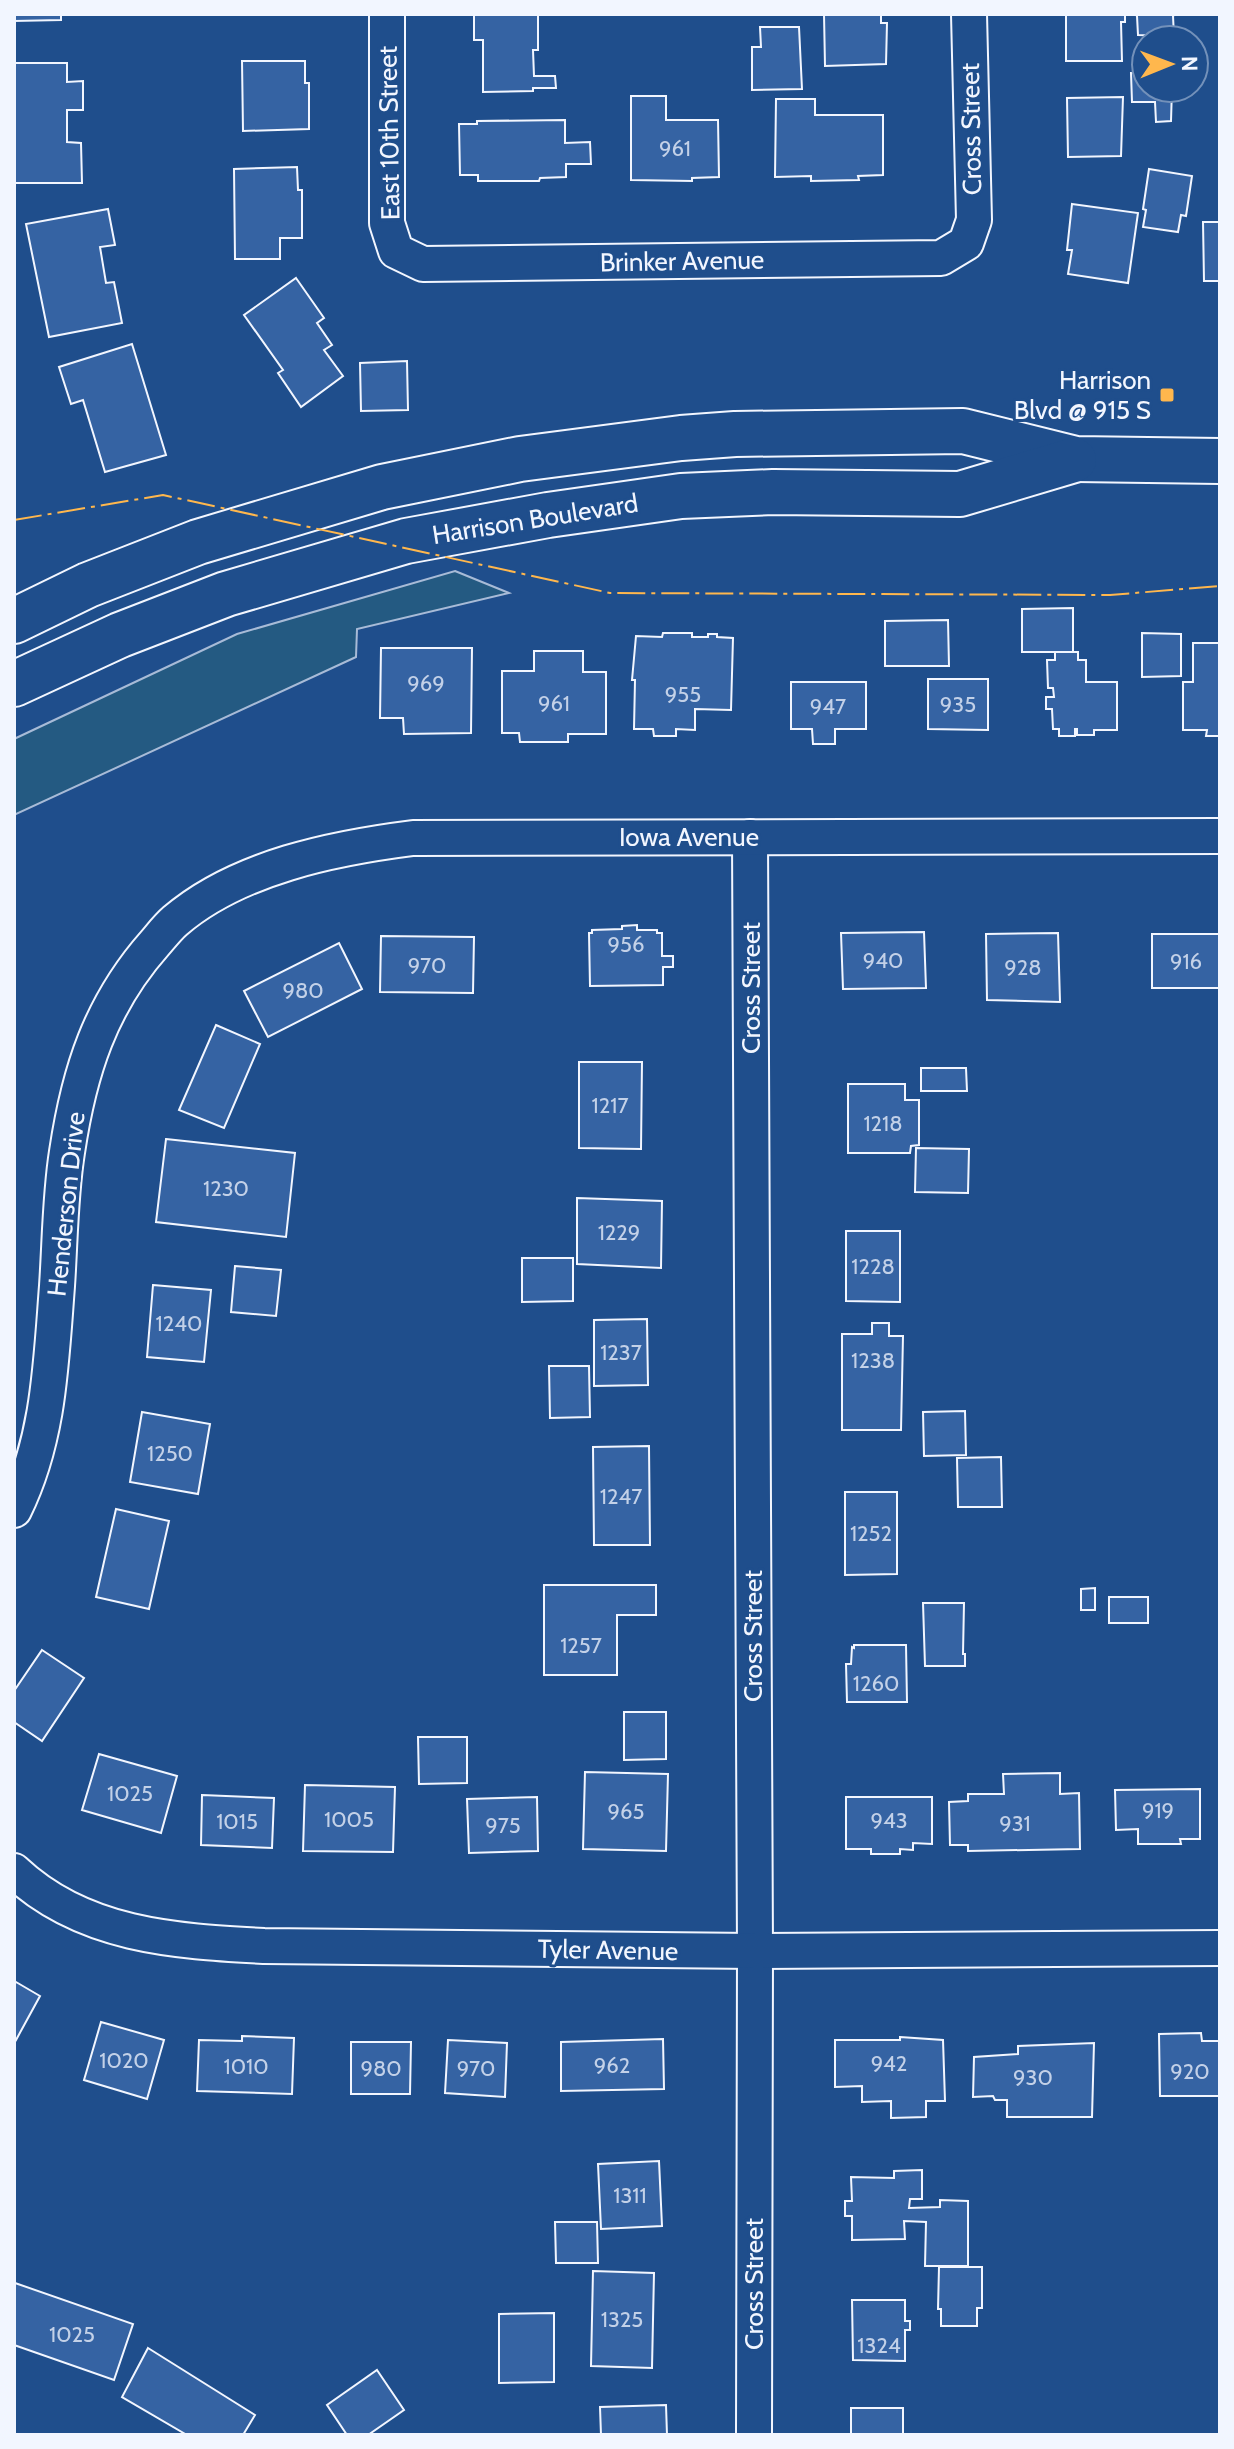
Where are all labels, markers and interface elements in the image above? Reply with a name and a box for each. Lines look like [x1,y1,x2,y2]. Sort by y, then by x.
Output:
north arrow [1130,24,1210,104]
street label: East 10th Street [371,45,407,220]
text: N [1176,56,1203,72]
street label: Cross Street [954,62,988,195]
house number: 961 [659,135,691,162]
street label: Brinker Avenue [599,244,765,278]
place label: Harrison Blvd @ 915 S [1014,364,1151,426]
marker: Harrison Blvd @ 915 S [1158,386,1176,404]
street label: Harrison Boulevard [430,487,640,551]
house number: 969 [407,670,445,697]
house number: 955 [665,681,701,708]
house number: 961 [538,690,570,717]
house number: 935 [940,691,976,718]
house number: 947 [810,693,846,720]
street label: Iowa Avenue [619,821,759,853]
street label: Cross Street [735,922,767,1054]
house number: 956 [608,931,644,958]
house number: 940 [863,947,903,974]
house number: 916 [1170,948,1202,975]
house number: 970 [408,952,446,979]
house number: 928 [1004,954,1042,981]
house number: 980 [282,977,324,1004]
house number: 1217 [592,1092,628,1119]
street label: Henderson Drive [40,1110,92,1298]
house number: 1218 [863,1110,903,1137]
house number: 1230 [203,1175,249,1202]
house number: 1229 [598,1219,640,1246]
house number: 1228 [851,1253,895,1280]
house number: 1240 [156,1310,202,1337]
house number: 1237 [600,1339,642,1366]
house number: 1238 [851,1347,895,1374]
house number: 1250 [147,1440,193,1467]
house number: 1247 [600,1483,642,1510]
house number: 1252 [850,1520,892,1547]
street label: Cross Street [737,1570,769,1702]
house number: 1257 [560,1632,602,1659]
house number: 1260 [853,1670,899,1697]
house number: 1025 [107,1780,153,1807]
house number: 919 [1142,1797,1174,1824]
house number: 965 [608,1798,644,1825]
house number: 1005 [324,1806,374,1833]
house number: 943 [870,1807,908,1834]
house number: 1015 [216,1808,258,1835]
house number: 931 [999,1810,1031,1837]
house number: 975 [485,1812,521,1839]
street label: Tyler Avenue [537,1933,679,1967]
house number: 1020 [99,2047,149,2074]
house number: 942 [871,2050,907,2077]
house number: 962 [594,2052,630,2079]
house number: 1010 [223,2053,269,2080]
house number: 980 [360,2055,402,2082]
house number: 970 [457,2055,495,2082]
house number: 920 [1170,2058,1210,2085]
house number: 930 [1013,2064,1053,2091]
house number: 1311 [613,2182,647,2209]
street label: Cross Street [738,2218,770,2350]
house number: 1325 [601,2306,643,2333]
house number: 1025 [49,2321,95,2348]
house number: 1324 [857,2332,901,2359]

